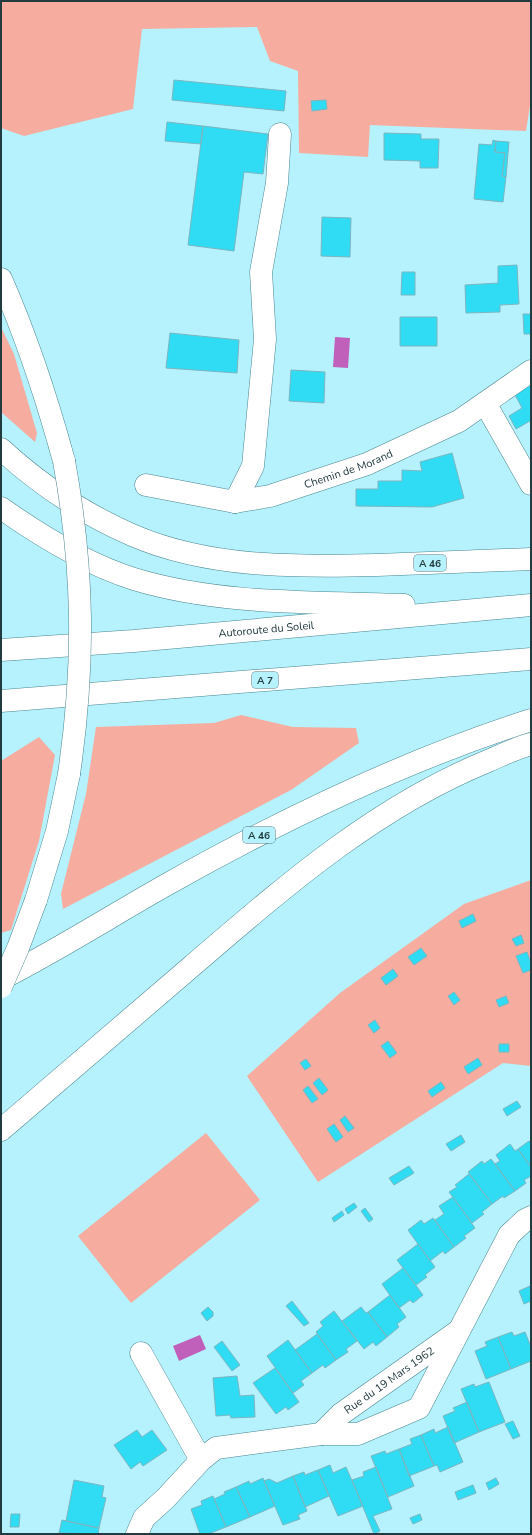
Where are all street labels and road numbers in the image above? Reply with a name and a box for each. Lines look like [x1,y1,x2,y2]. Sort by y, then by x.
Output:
street label: Chemin de Morand [302,446,395,492]
road number: A 46 [414,555,446,571]
street label: Autoroute du Soleil [218,618,315,641]
road number: A 7 [252,672,278,688]
road number: A 46 [243,827,275,843]
street label: Rue du 19 Mars 1962 [341,1343,437,1418]

